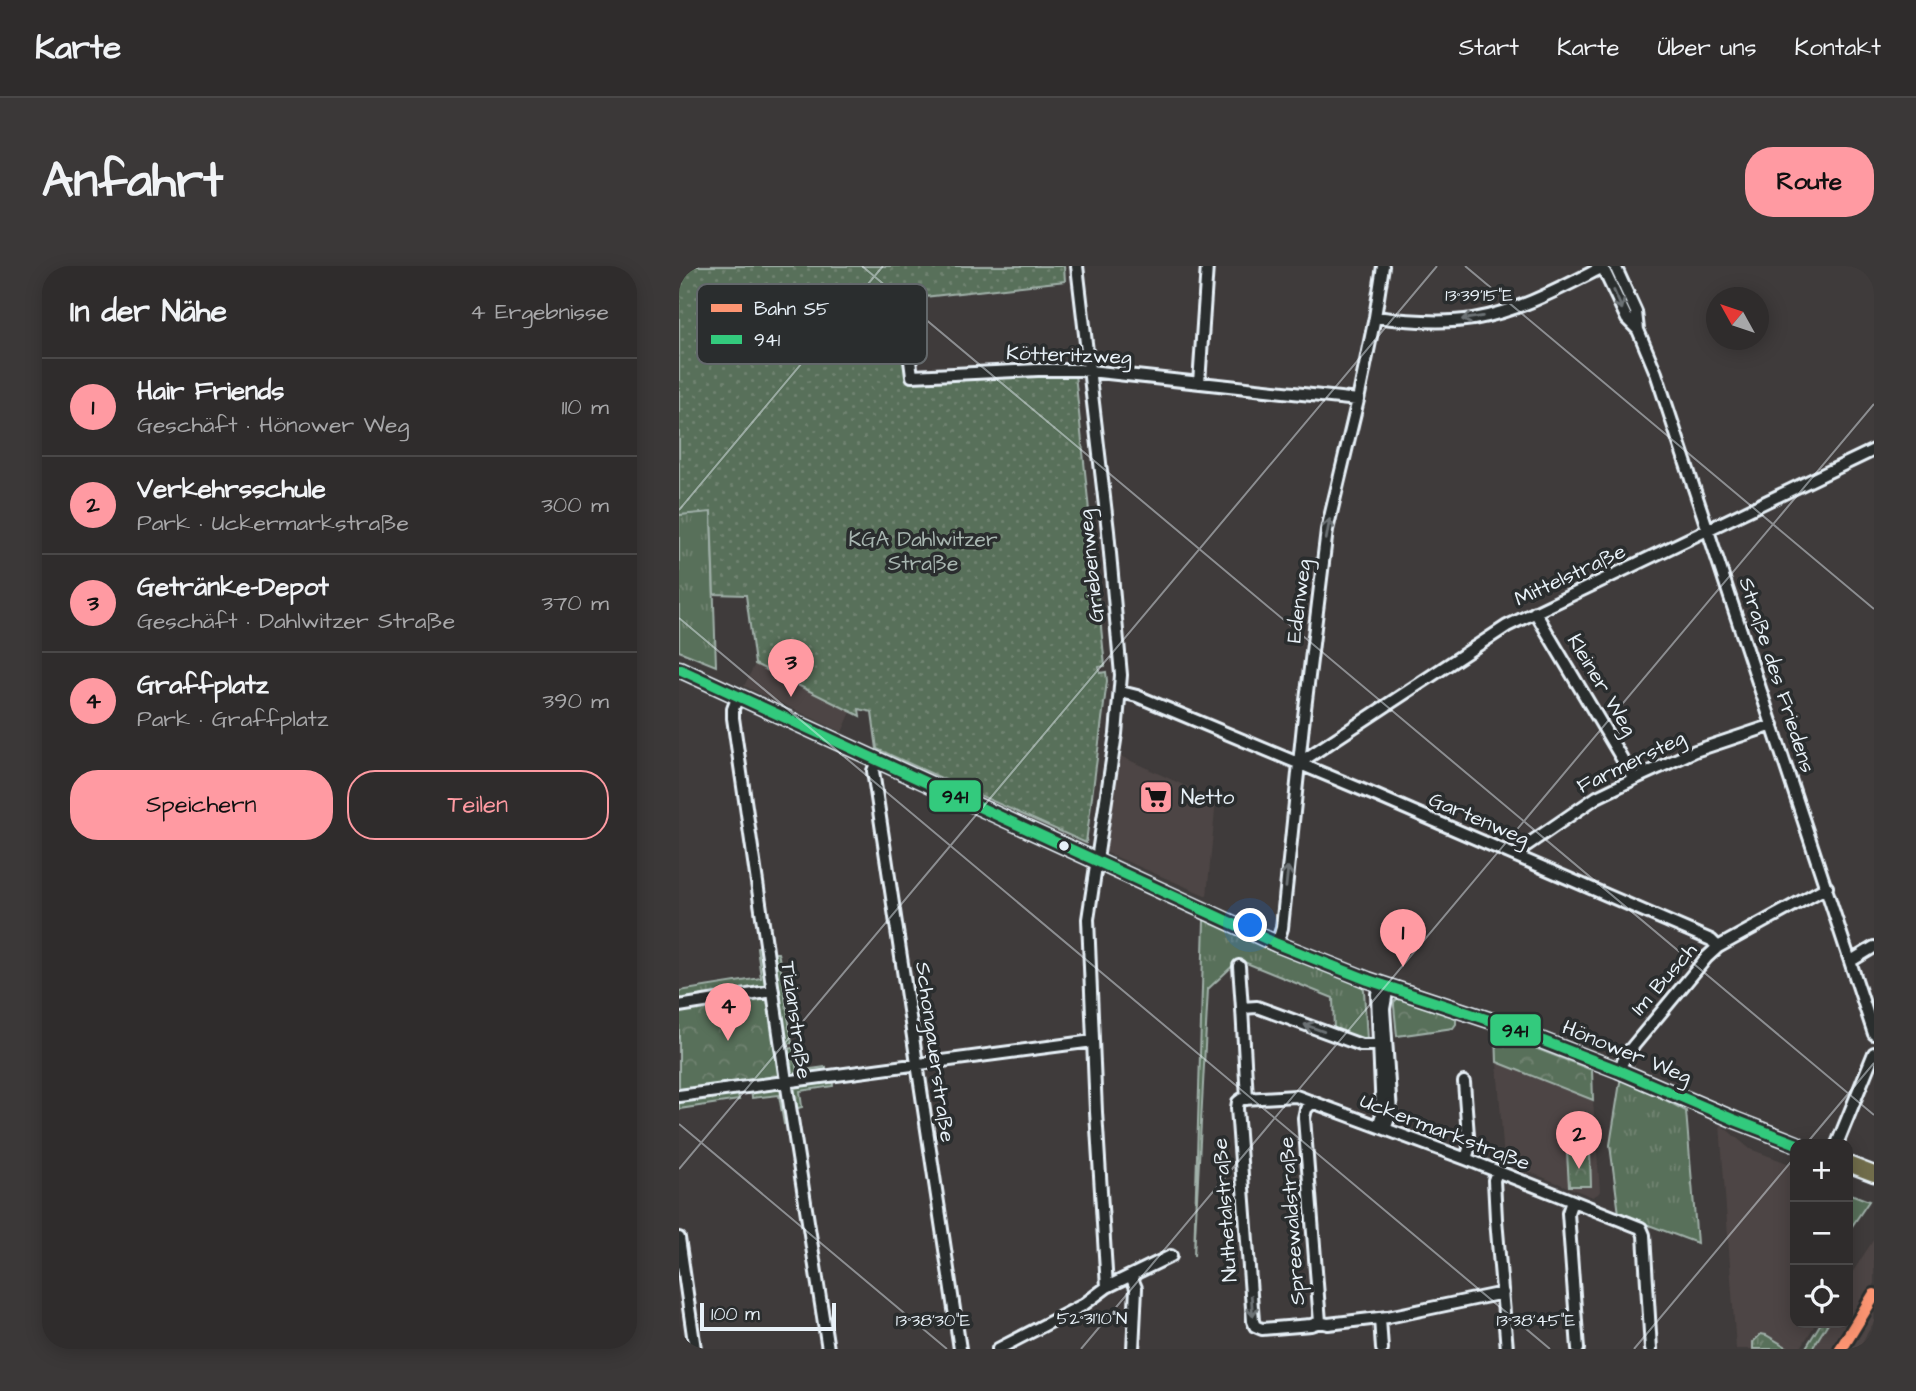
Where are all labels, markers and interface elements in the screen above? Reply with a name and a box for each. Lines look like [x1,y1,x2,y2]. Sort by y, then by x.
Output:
text: Karte [35,25,121,71]
text: Start [1459,31,1519,65]
text: Karte [1557,31,1620,65]
text: Über uns [1658,31,1757,65]
text: Kontakt [1795,31,1881,65]
button: Route [1745,147,1874,217]
text: Anfahrt [42,148,223,216]
text: 13°39'15"E [1445,283,1513,308]
legend [697,284,927,364]
north arrow [1706,287,1769,350]
one-way arrow [1612,288,1625,310]
text: In der Nähe [70,291,227,333]
text: 4 Ergebnisse [470,296,609,328]
text: Bahn S5 [754,296,830,323]
one-way arrow [1461,312,1484,325]
text: 941 [754,327,781,354]
street label: Kötteritzweg [1006,338,1132,374]
text: Hair Friends [137,373,284,409]
text: 1 [92,391,94,423]
text: 110 m [561,391,609,423]
text: Geschäft · Hönower Weg [137,409,409,441]
text: Verkehrsschule [137,471,326,507]
text: 2 [86,489,100,521]
text: 300 m [541,489,609,521]
text: Park · Uckermarkstraße [137,507,409,539]
street label: Griebenweg [1071,508,1113,624]
one-way arrow [1321,518,1335,541]
park label: KGA Dahlwitzer Straße [848,525,998,578]
street label: Mittelstraße [1510,537,1630,613]
street label: Edenweg [1279,557,1321,645]
text: Getränke-Depot [137,569,329,605]
street label: Straße des Friedens [1732,574,1822,776]
text: 3 [87,587,99,619]
text: 370 m [542,587,609,619]
text: Geschäft · Dahlwitzer Straße [137,605,455,637]
street label: Kleiner Weg [1558,629,1644,743]
pin: 3 [768,639,814,697]
text: Graffplatz [137,667,269,703]
text: 4 [85,685,101,717]
text: 390 m [543,685,609,717]
text: Park · Graffplatz [137,703,328,735]
street label: Farmersteg [1572,723,1691,803]
button: Speichern [70,770,333,840]
button: Teilen [347,770,609,840]
supermarket icon: Netto [1137,778,1175,816]
line badge: 941 [928,779,982,813]
place label: Netto [1181,783,1235,812]
text: 941 [942,784,969,811]
street label: Gartenweg [1424,785,1534,855]
unlabelled marker [1057,839,1071,853]
one-way arrow [1280,866,1293,888]
your location [1233,908,1267,942]
pin: 1 [1380,909,1426,967]
street label: Im Busch [1624,936,1704,1022]
street label: Tizianstraße [773,959,819,1081]
street label: Schongauerstraße [906,960,962,1145]
pin: 4 [705,983,751,1041]
line badge: 941 [1489,1013,1542,1047]
street label: Hönower Weg [1557,1013,1696,1093]
text: 941 [1502,1018,1529,1045]
one-way arrow [1303,1020,1325,1033]
street label: Uckermarkstraße [1356,1086,1534,1178]
pin: 2 [1556,1111,1602,1169]
street label: Spreewaldstraße [1272,1136,1313,1306]
street label: Nuthetalstraße [1206,1137,1244,1283]
map controls [1790,1139,1853,1328]
button: + [1790,1139,1853,1202]
button: − [1790,1202,1853,1265]
button: locate [1790,1265,1853,1328]
one-way arrow [1246,1295,1259,1317]
scale bar [700,1300,837,1332]
text: 100 m [711,1301,760,1328]
text: 52°31'10"N [1057,1306,1127,1331]
text: 13°38'30"E [896,1308,971,1333]
text: 13°38'45"E [1496,1308,1576,1333]

